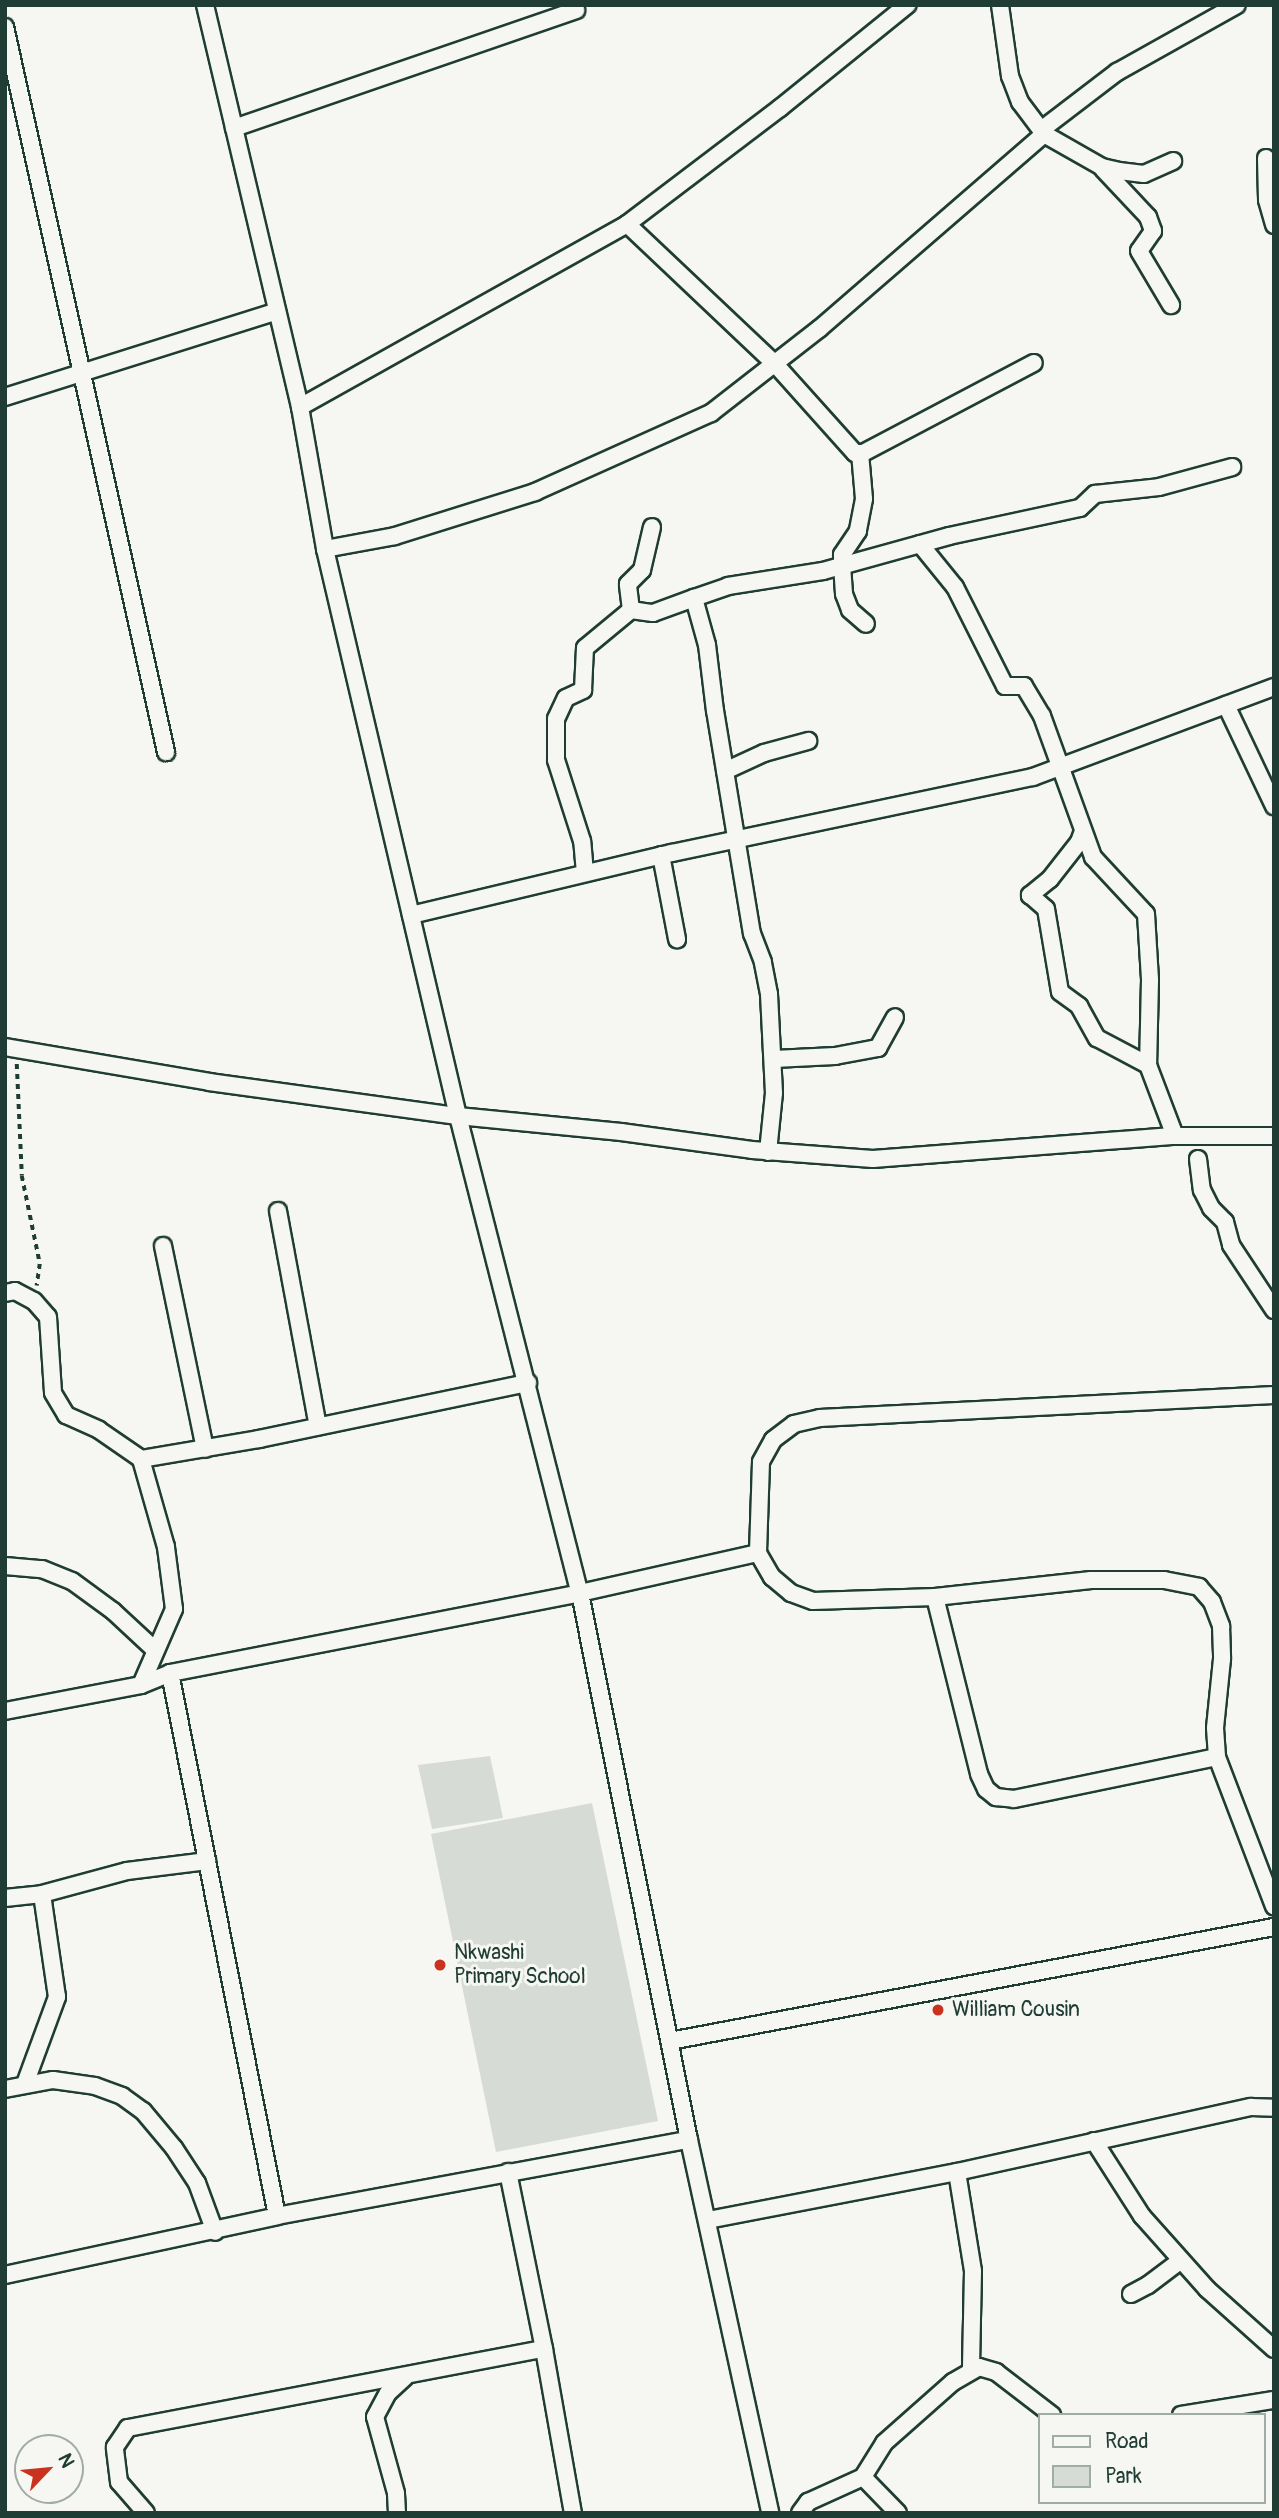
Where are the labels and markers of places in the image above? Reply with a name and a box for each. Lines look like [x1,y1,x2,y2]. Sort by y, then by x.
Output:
place label: Nkwashi Primary School [454,1940,586,1990]
marker: Nkwashi Primary School [432,1957,448,1973]
place label: William Cousin [952,1997,1080,2023]
marker: William Cousin [930,2002,946,2018]

